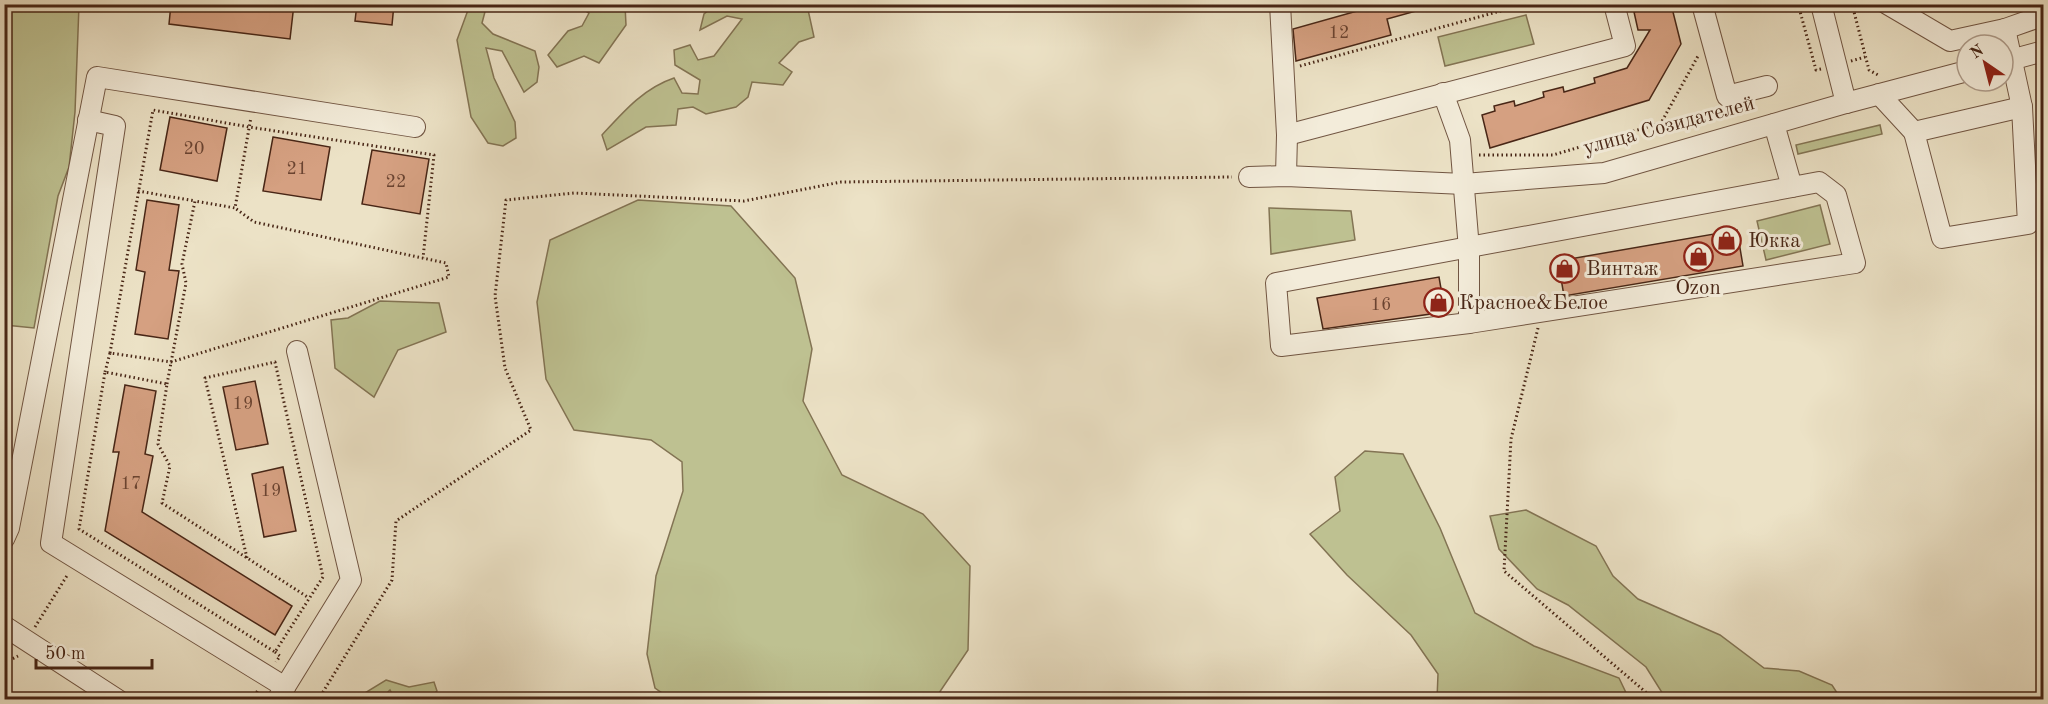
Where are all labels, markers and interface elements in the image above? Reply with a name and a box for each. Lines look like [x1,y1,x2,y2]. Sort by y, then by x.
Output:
house number: 12 [1329,24,1349,42]
north arrow [1955,33,2015,93]
text: N [1968,42,1988,62]
street label: улица Созидателей [1581,93,1757,159]
house number: 20 [184,140,204,158]
house number: 21 [287,160,307,178]
house number: 22 [386,173,406,191]
shop icon: Юкка [1711,225,1743,257]
place label: Юкка [1748,231,1801,252]
shop icon: Ozon [1682,241,1714,273]
shop icon: Винтаж [1549,253,1581,285]
place label: Винтаж [1586,259,1659,280]
place label: Ozon [1675,278,1721,299]
shop icon: Красное&Белое [1422,287,1454,319]
place label: Красное&Белое [1459,293,1608,314]
house number: 16 [1371,296,1391,314]
house number: 19 [233,395,253,413]
house number: 17 [121,475,141,493]
house number: 19 [261,482,281,500]
scale bar [36,632,152,670]
text: 50 m [45,645,85,663]

